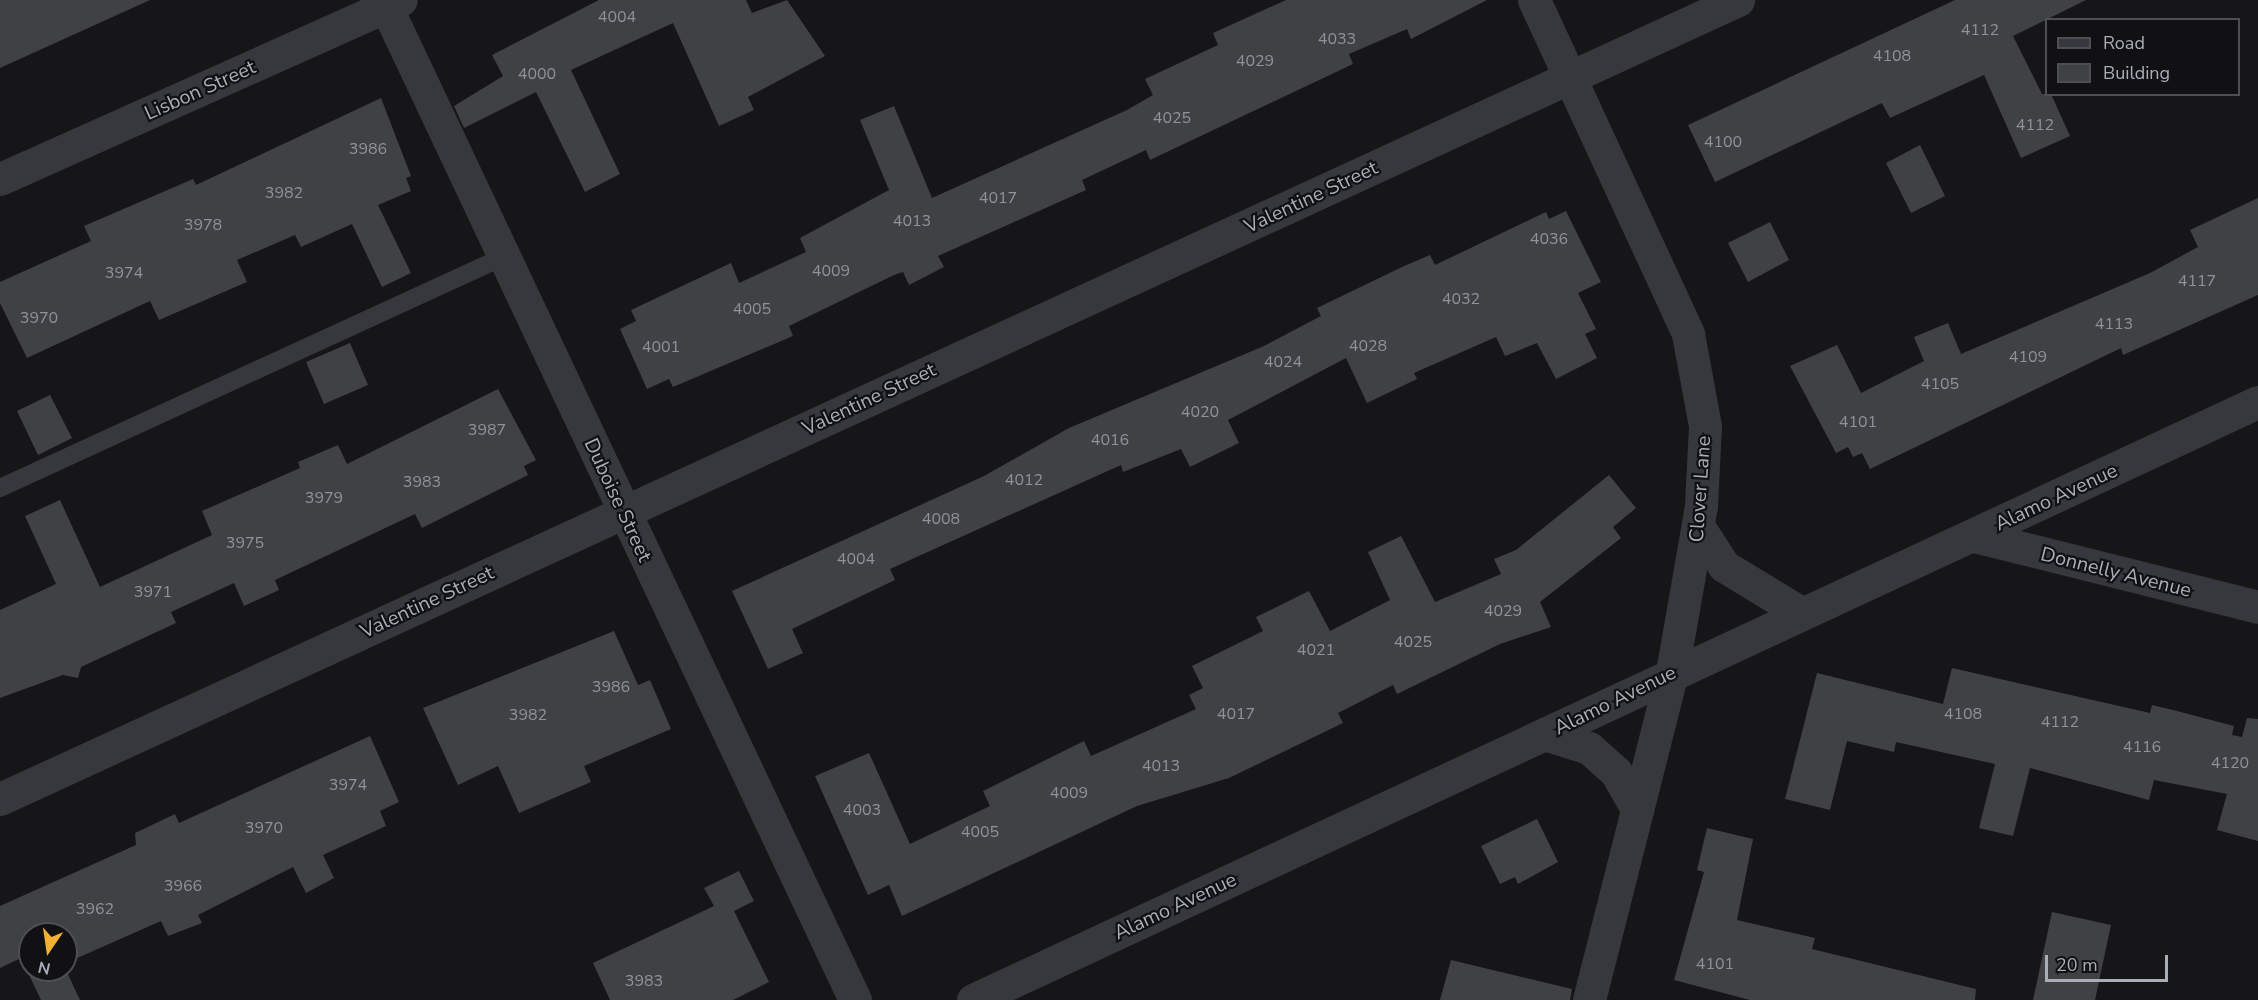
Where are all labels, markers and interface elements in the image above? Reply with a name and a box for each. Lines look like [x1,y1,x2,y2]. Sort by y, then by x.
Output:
house number: 4004 [598,7,636,27]
legend [2045,18,2240,96]
house number: 4112 [1961,20,1999,40]
house number: 4033 [1318,29,1356,49]
text: Road [2103,31,2145,55]
house number: 4108 [1873,46,1911,66]
house number: 4029 [1236,51,1274,71]
street label: Lisbon Street [141,55,259,125]
text: Building [2103,61,2170,85]
house number: 4000 [518,64,556,84]
house number: 4025 [1153,108,1191,128]
house number: 4112 [2016,115,2054,135]
house number: 4100 [1704,132,1742,152]
house number: 3986 [349,139,387,159]
street label: Valentine Street [1240,156,1382,238]
house number: 3982 [265,183,303,203]
house number: 4017 [979,188,1017,208]
house number: 4013 [893,211,931,231]
house number: 3978 [184,215,222,235]
house number: 4036 [1530,229,1568,249]
house number: 4009 [812,261,850,281]
house number: 3974 [105,263,143,283]
house number: 4117 [2178,271,2216,291]
house number: 4032 [1442,289,1480,309]
house number: 4005 [733,299,771,319]
house number: 3970 [20,308,58,328]
house number: 4113 [2095,314,2133,334]
house number: 4028 [1349,336,1387,356]
house number: 4001 [642,337,680,357]
house number: 4109 [2009,347,2047,367]
house number: 4024 [1264,352,1302,372]
street label: Valentine Street [798,358,940,440]
house number: 4105 [1921,374,1959,394]
house number: 4020 [1181,402,1219,422]
house number: 4101 [1839,412,1877,432]
house number: 3987 [468,420,506,440]
house number: 4016 [1091,430,1129,450]
street label: Duboise Street [579,434,657,566]
street label: Clover Lane [1684,435,1716,543]
street label: Alamo Avenue [1991,458,2121,536]
house number: 4012 [1005,470,1043,490]
house number: 3983 [403,472,441,492]
house number: 3979 [305,488,343,508]
house number: 4008 [922,509,960,529]
house number: 3975 [226,533,264,553]
street label: Donnelly Avenue [2038,542,2194,602]
house number: 4004 [837,549,875,569]
street label: Valentine Street [356,561,498,643]
house number: 3971 [134,582,172,602]
house number: 4029 [1484,601,1522,621]
house number: 4025 [1394,632,1432,652]
house number: 4021 [1297,640,1335,660]
street label: Alamo Avenue [1550,660,1680,740]
house number: 3986 [592,677,630,697]
house number: 4017 [1217,704,1255,724]
house number: 4108 [1944,704,1982,724]
house number: 3982 [509,705,547,725]
house number: 4112 [2041,712,2079,732]
house number: 4116 [2123,737,2161,757]
house number: 4120 [2211,753,2249,773]
house number: 4013 [1142,756,1180,776]
house number: 3974 [329,775,367,795]
house number: 4009 [1050,783,1088,803]
house number: 4003 [843,800,881,820]
house number: 3970 [245,818,283,838]
house number: 4005 [961,822,999,842]
street label: Alamo Avenue [1110,867,1240,945]
house number: 3966 [164,876,202,896]
house number: 3962 [76,899,114,919]
north arrow [18,922,78,982]
scale bar [2048,943,2171,981]
text: 20 m [2056,953,2098,977]
house number: 4101 [1696,954,1734,974]
text: N [36,956,53,980]
house number: 3983 [625,971,663,991]

